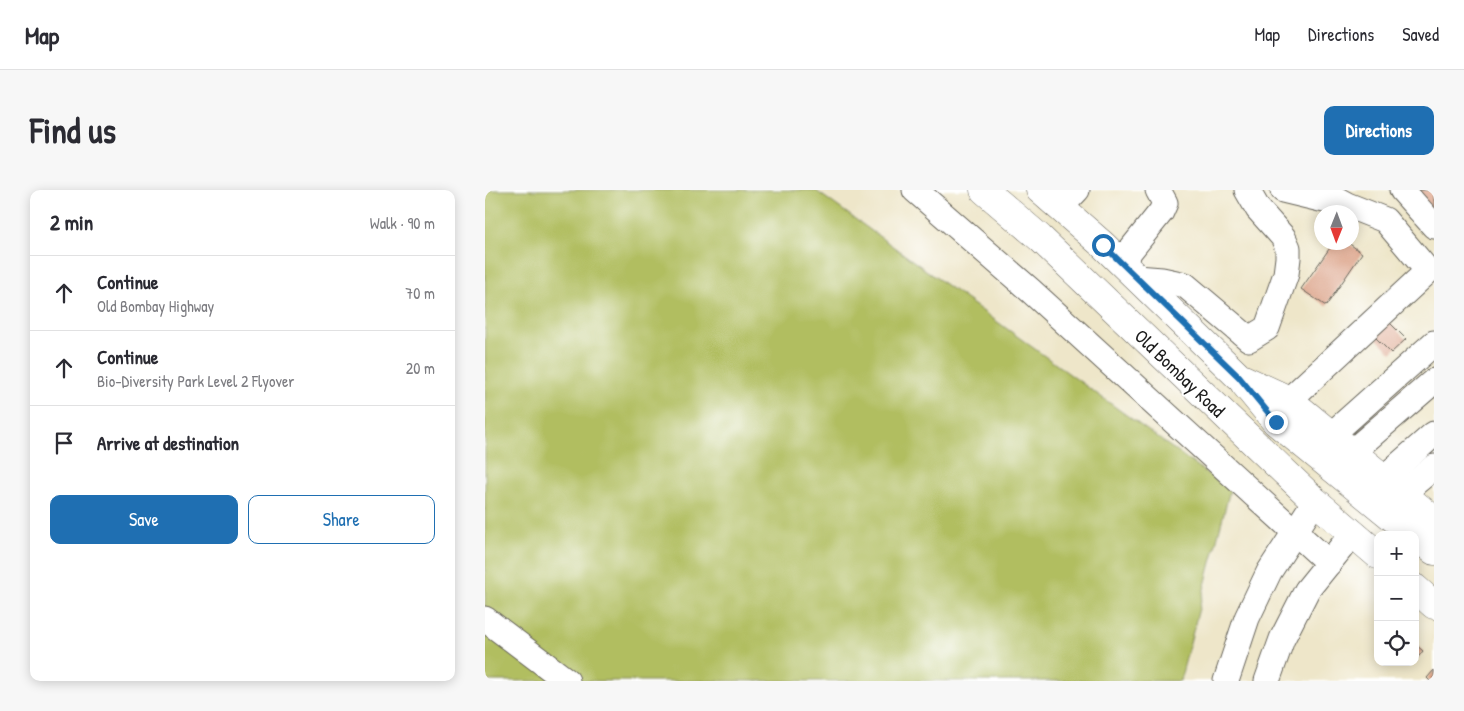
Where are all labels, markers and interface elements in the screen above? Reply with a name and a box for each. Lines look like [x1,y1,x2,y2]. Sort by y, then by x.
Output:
text: Map [25,19,59,51]
text: Map [1255,22,1280,47]
text: Directions [1308,22,1374,47]
text: Saved [1402,22,1439,47]
button: Directions [1324,106,1434,155]
text: Find us [30,107,116,154]
north arrow [1314,205,1359,250]
text: 2 min [50,208,93,237]
text: Walk · 90 m [370,212,435,234]
route start [1092,234,1115,257]
text: Continue [97,269,158,295]
icon: ahead [50,279,78,307]
text: 70 m [405,282,435,304]
text: Old Bombay Highway [97,295,214,317]
street label: Old Bombay Road [1129,323,1231,423]
text: Continue [97,344,158,370]
icon: ahead [50,354,78,382]
text: 20 m [406,357,435,379]
text: Bio-Diversity Park Level 2 Flyover [97,370,294,392]
route end [1265,411,1288,434]
icon: arrive [50,429,78,457]
text: Arrive at destination [97,430,239,456]
button: Save [50,495,238,544]
button: Share [248,495,435,544]
map controls [1374,531,1419,666]
button: + [1374,531,1419,576]
button: − [1374,576,1419,621]
button: locate [1374,621,1419,666]

